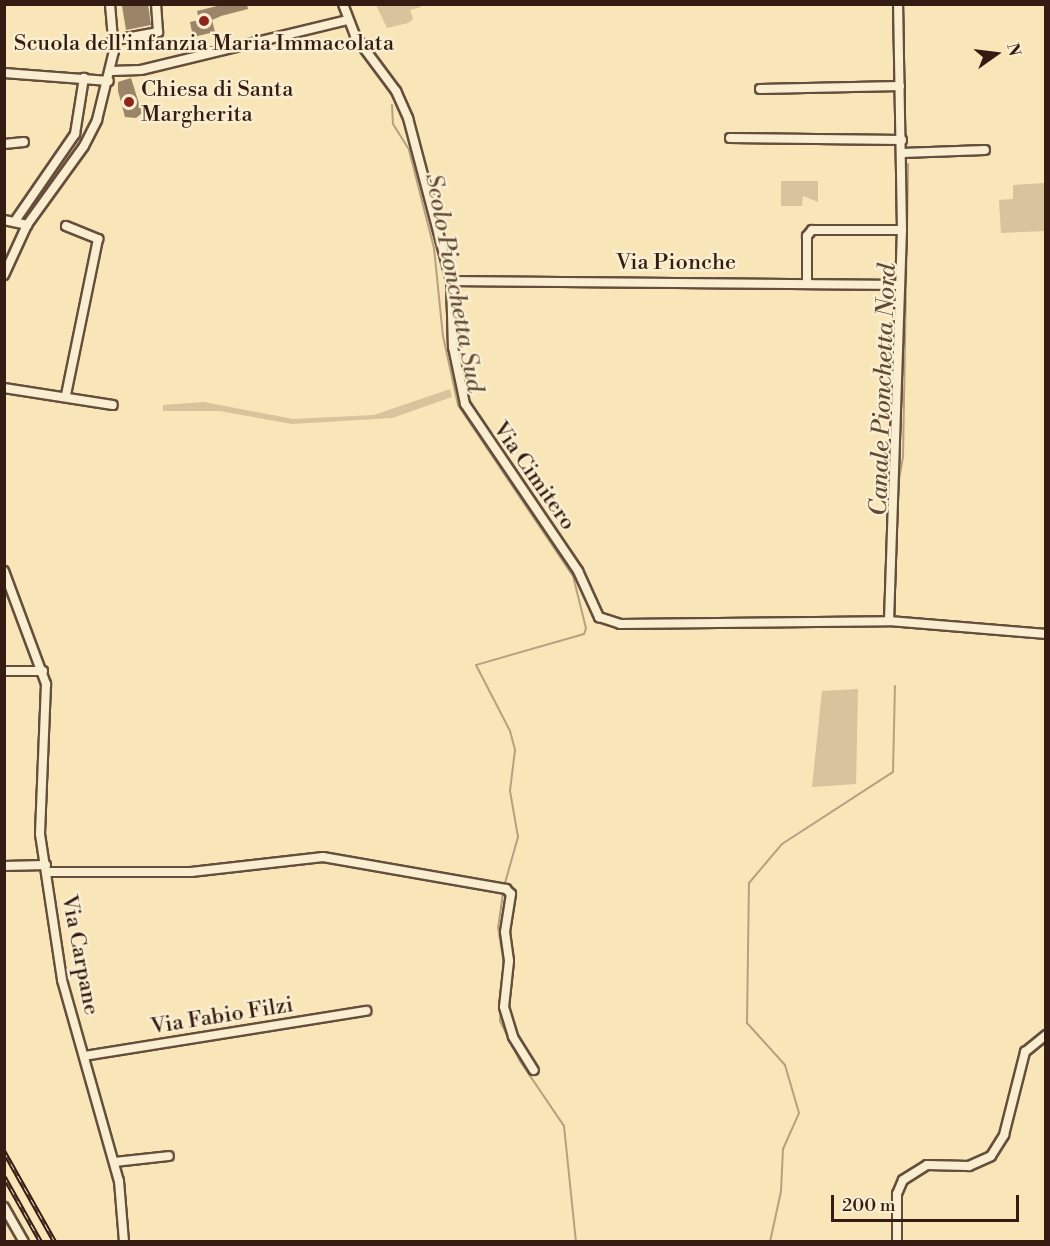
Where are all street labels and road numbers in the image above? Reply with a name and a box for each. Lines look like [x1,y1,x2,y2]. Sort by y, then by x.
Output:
street label: Via Pionche [616,250,736,276]
street label: Via Cimitero [487,417,581,535]
street label: Via Carpane [55,893,105,1017]
street label: Via Fabio Filzi [149,992,295,1040]

